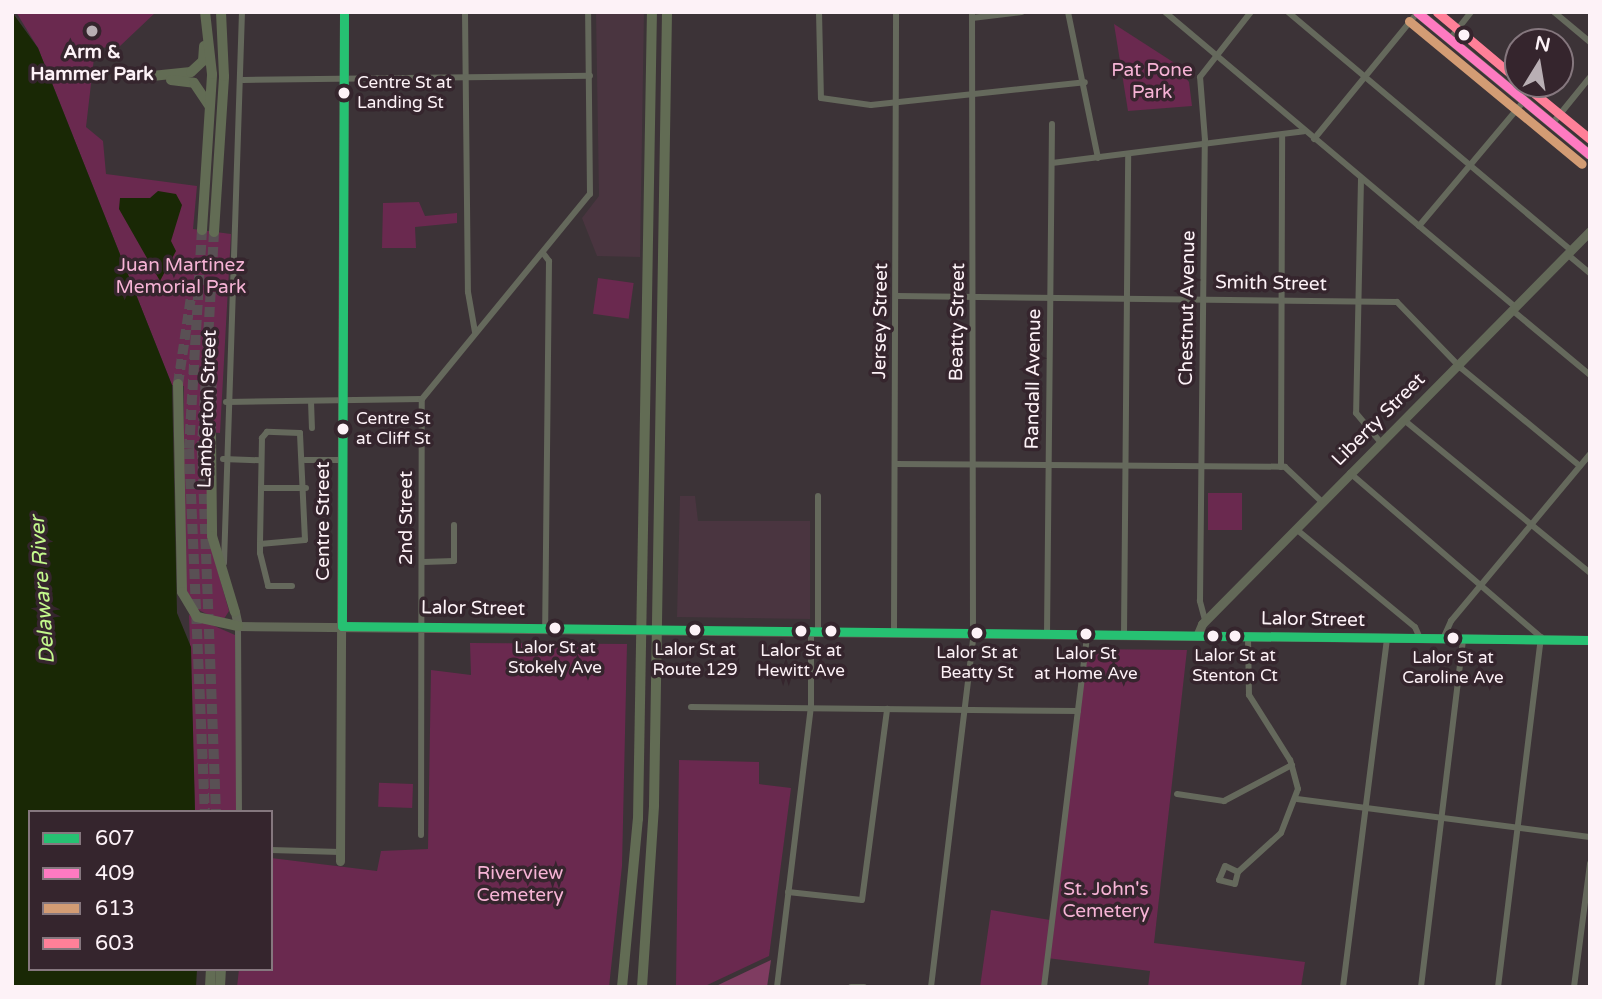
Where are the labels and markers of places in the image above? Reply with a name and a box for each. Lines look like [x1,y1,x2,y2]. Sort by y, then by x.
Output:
marker: Arm & Hammer Park [84,23,100,39]
unlabelled marker [1457,28,1471,42]
place label: Arm & Hammer Park [30,42,154,86]
place label: Centre St at Landing St [357,73,452,113]
marker: Centre St at Landing St [337,86,351,100]
place label: Centre St at Cliff St [356,409,431,449]
marker: Centre St at Cliff St [336,422,350,436]
marker: Lalor St at Stokely Ave [548,621,562,635]
marker: Lalor St at Route 129 [688,623,702,637]
marker: Lalor St at Hewitt Ave [794,624,808,638]
unlabelled marker [824,624,838,638]
marker: Lalor St at Beatty St [970,626,984,640]
marker: Lalor St at Home Ave [1079,627,1093,641]
unlabelled marker [1206,629,1220,643]
marker: Lalor St at Stenton Ct [1228,629,1242,643]
marker: Lalor St at Caroline Ave [1446,631,1460,645]
place label: Lalor St at Stokely Ave [508,638,602,678]
place label: Lalor St at Route 129 [652,640,738,680]
place label: Lalor St at Hewitt Ave [757,641,845,681]
place label: Lalor St at Beatty St [936,643,1018,683]
place label: Lalor St at Home Ave [1034,644,1138,684]
place label: Lalor St at Stenton Ct [1192,646,1278,686]
place label: Lalor St at Caroline Ave [1402,648,1504,688]

